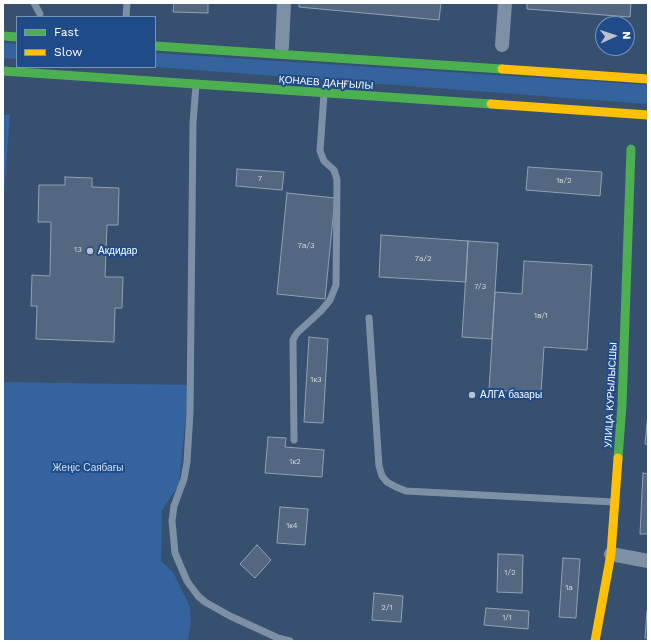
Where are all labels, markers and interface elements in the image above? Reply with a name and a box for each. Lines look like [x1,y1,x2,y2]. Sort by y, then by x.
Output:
legend [16,16,156,68]
north arrow [595,16,635,56]
text: Fast [54,25,79,39]
text: N [620,31,633,40]
text: Slow [54,45,82,59]
street label: ҚОНАЕВ ДАҢҒЫЛЫ [278,74,374,92]
house number: 7 [258,174,262,184]
house number: 1в/2 [556,176,572,186]
house number: 7а/3 [297,241,315,251]
house number: 13 [74,245,82,255]
place label: Акдидар [98,245,137,257]
marker: Акдидар [85,246,95,256]
house number: 7а/2 [414,254,432,264]
house number: 7/3 [474,282,486,292]
house number: 1в/1 [534,311,548,321]
street label: УЛИЦА КУРЫЛЫСШЫ [602,342,620,448]
house number: 1к3 [310,375,322,385]
place label: АЛГА базары [480,389,542,401]
marker: АЛГА базары [467,390,477,400]
house number: 1к2 [289,457,301,467]
park label: Жеңіс Саябағы [52,462,124,474]
house number: 1к4 [286,521,298,531]
house number: 1/2 [504,568,516,578]
house number: 1а [565,583,573,593]
house number: 2/1 [381,603,393,613]
house number: 1/1 [502,613,512,623]

